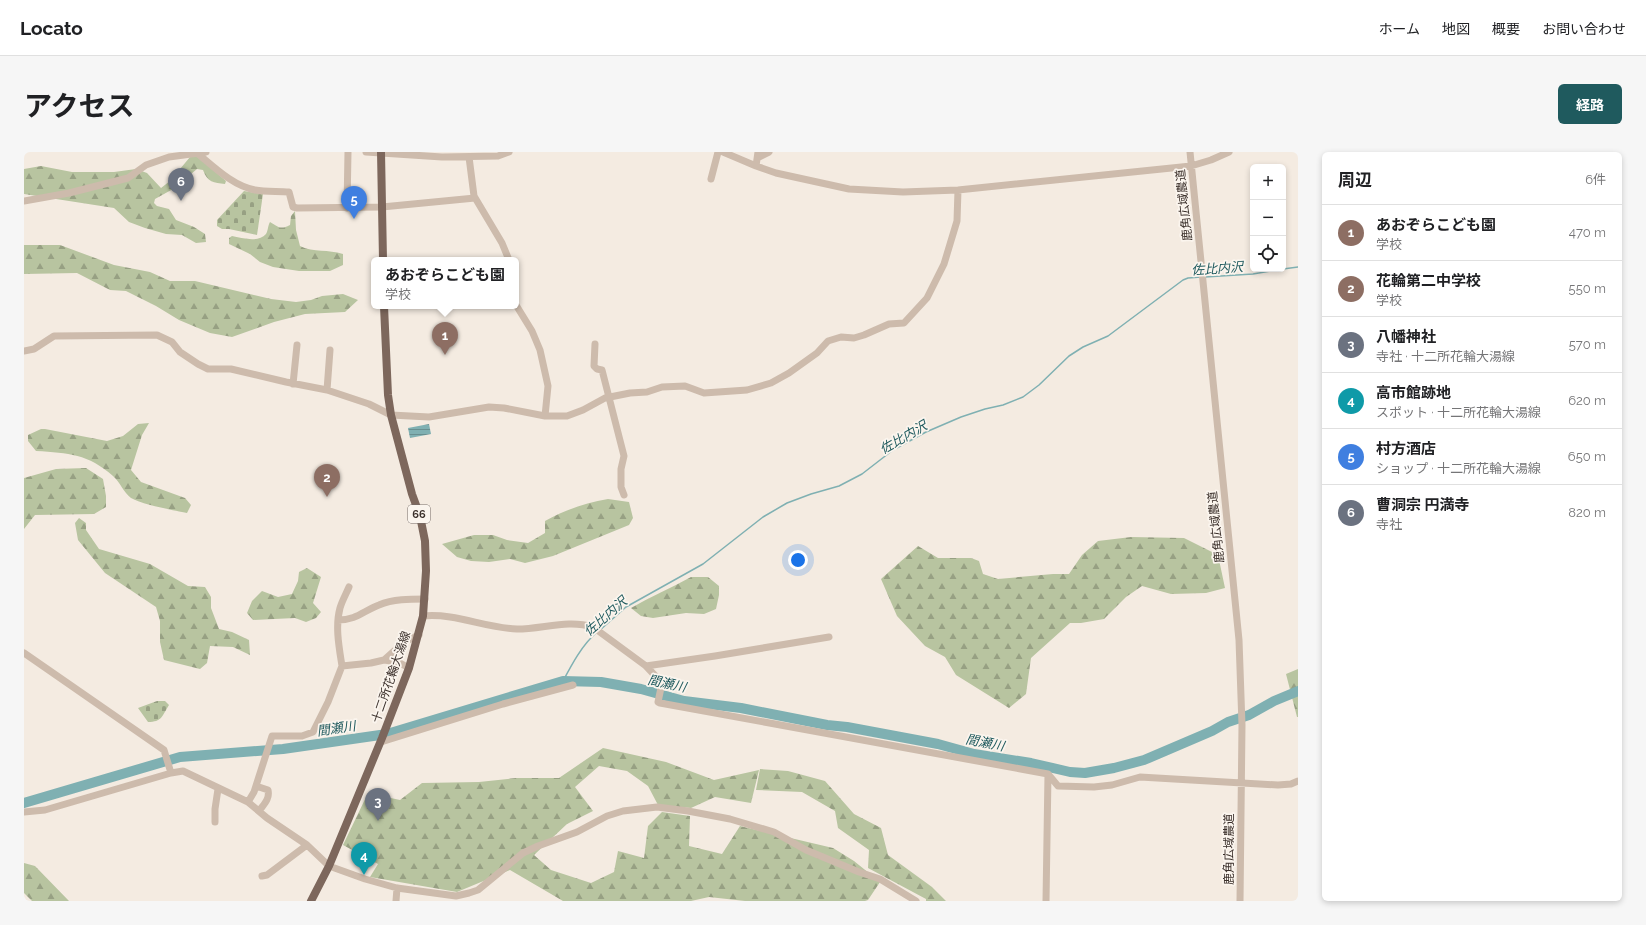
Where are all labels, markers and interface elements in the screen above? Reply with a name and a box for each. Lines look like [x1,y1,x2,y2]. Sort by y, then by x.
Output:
text: Locato [20,17,83,39]
text: ホーム [1378,21,1420,37]
text: 地図 [1442,21,1470,37]
text: 概要 [1492,21,1520,37]
text: お問い合わせ [1542,21,1626,37]
button: 経路 [1558,84,1622,124]
text: アクセス [24,90,135,123]
map controls [1250,164,1286,272]
button: + [1250,164,1286,200]
pin: 6 [168,168,194,201]
street label: 鹿角広域農道 [1173,168,1195,242]
text: 周辺 [1338,170,1372,190]
text: 6件 [1585,172,1606,187]
pin: 5 [341,186,367,219]
button: − [1250,200,1286,236]
text: あおぞらこども園 [1376,216,1496,234]
text: 1 [1348,225,1354,240]
text: 470 m [1569,225,1606,240]
button: locate [1250,236,1286,272]
text: 学校 [1376,237,1402,252]
popup [371,257,519,309]
water label: 佐比内沢 [1191,259,1245,278]
text: あおぞらこども園 [385,266,505,284]
text: 花輪第二中学校 [1376,272,1481,290]
text: 2 [1347,281,1355,296]
text: 550 m [1569,281,1606,296]
text: 学校 [385,287,411,302]
text: 学校 [1376,293,1402,308]
pin: 1 [432,322,458,355]
text: 八幡神社 [1376,328,1436,346]
text: 3 [1347,337,1355,352]
text: 570 m [1569,337,1606,352]
text: 寺社 · 十二所花輪大湯線 [1376,349,1515,364]
text: 高市館跡地 [1376,384,1451,402]
text: 4 [1347,393,1355,408]
text: 620 m [1568,393,1606,408]
text: スポット · 十二所花輪大湯線 [1376,405,1541,420]
water label: 佐比内沢 [877,417,931,457]
text: 村方酒店 [1376,440,1436,458]
text: 5 [1347,449,1355,464]
text: 650 m [1568,449,1606,464]
text: ショップ · 十二所花輪大湯線 [1376,461,1541,476]
pin: 2 [314,464,340,497]
street label: 鹿角広域農道 [1205,490,1227,564]
text: 曹洞宗 円満寺 [1376,496,1470,514]
road number: 66 [408,505,430,523]
text: 6 [1347,505,1355,520]
text: 820 m [1568,505,1606,520]
text: 寺社 [1376,517,1402,532]
your location [788,550,808,570]
water label: 佐比内沢 [581,592,631,639]
street label: 十二所花輪大湯線 [369,629,413,725]
water label: 間瀬川 [646,672,689,695]
water label: 間瀬川 [316,718,358,739]
water label: 間瀬川 [964,731,1007,754]
pin: 3 [365,788,391,821]
street label: 鹿角広域農道 [1222,813,1236,885]
pin: 4 [351,842,377,875]

